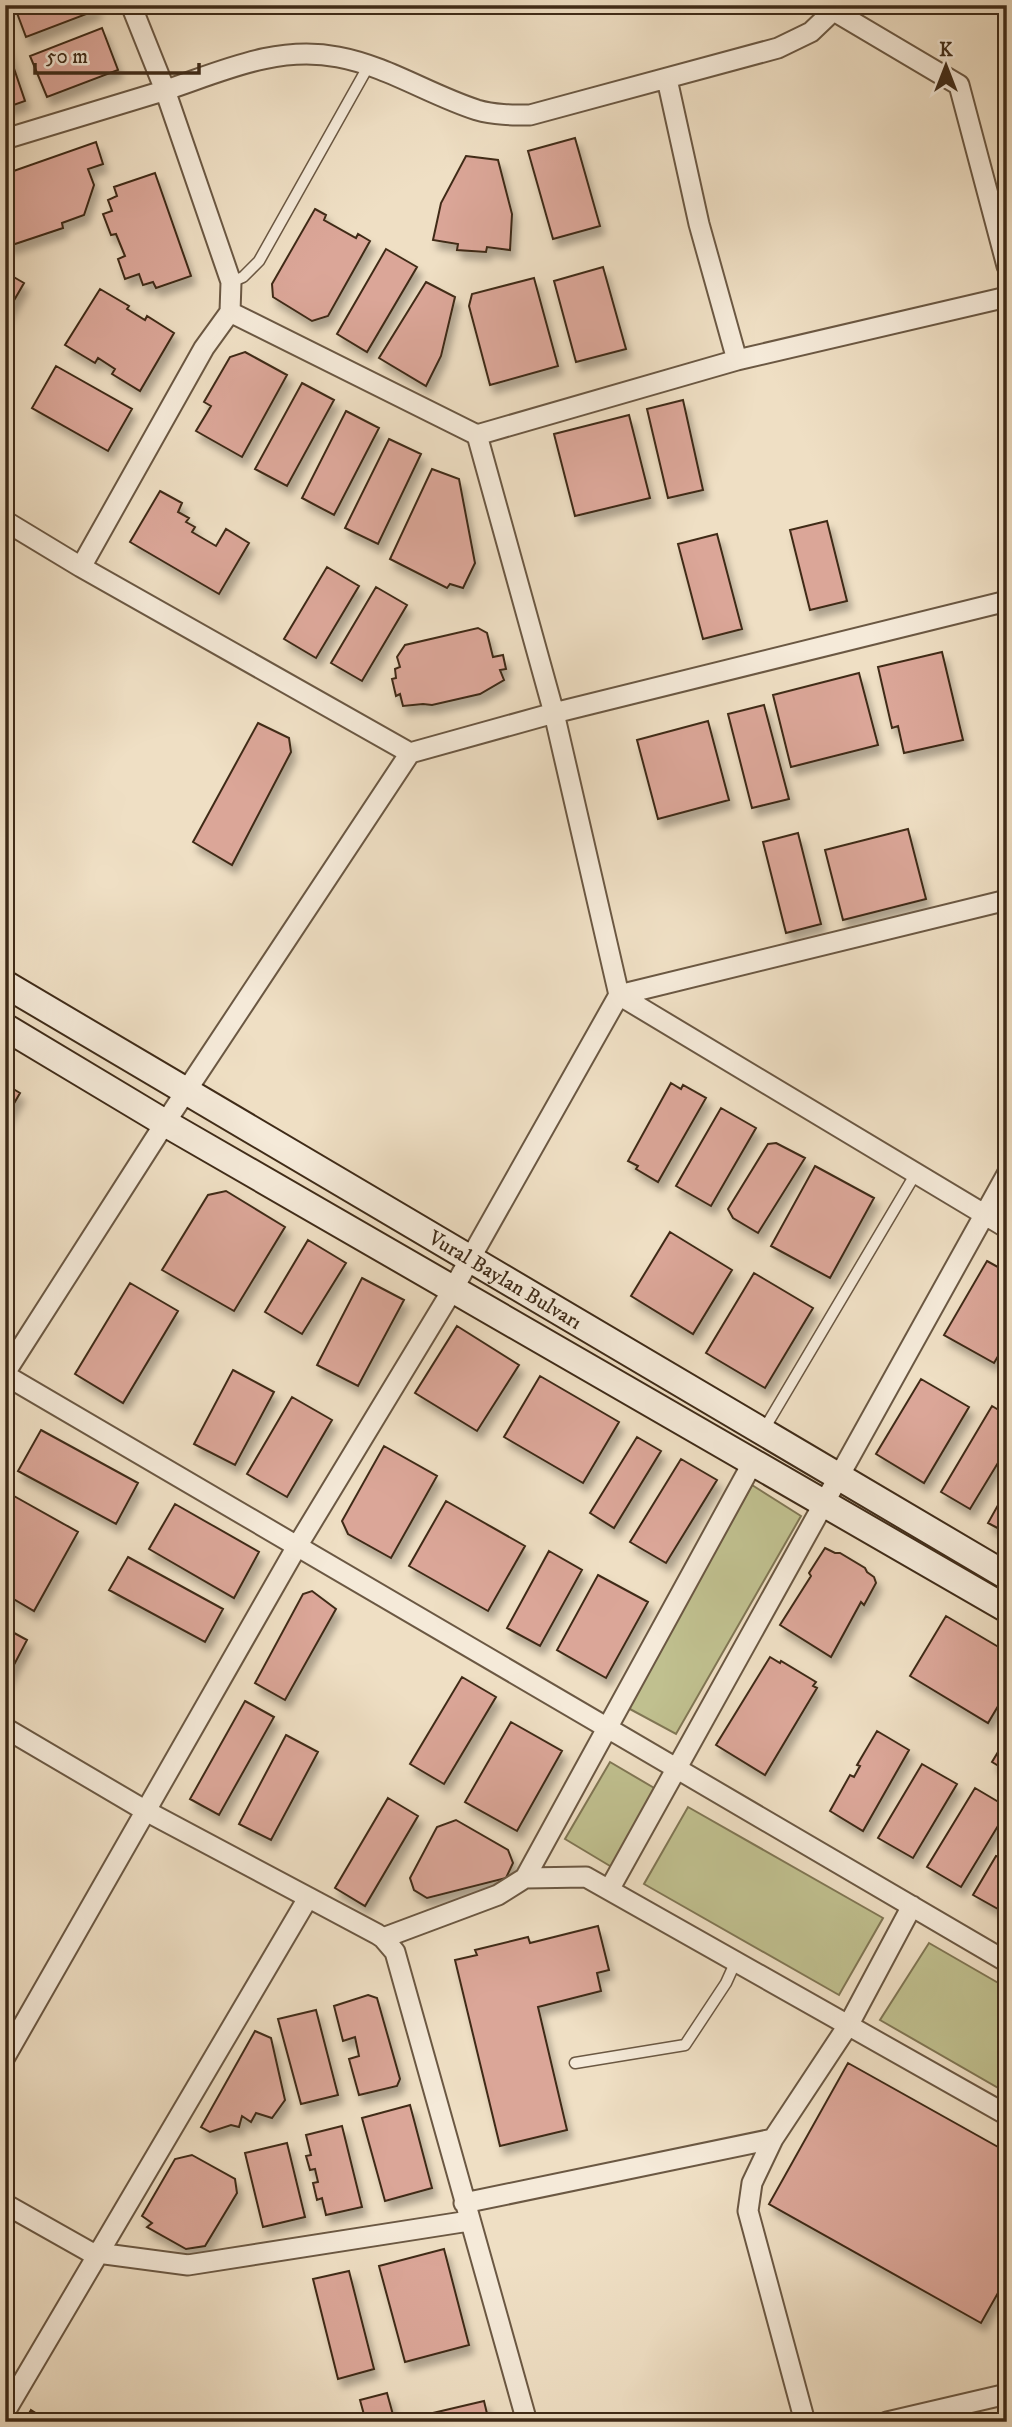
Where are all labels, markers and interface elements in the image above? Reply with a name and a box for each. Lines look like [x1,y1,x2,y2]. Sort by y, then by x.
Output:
scale bar [35,32,200,76]
north arrow [911,32,981,102]
text: K [939,39,953,62]
text: 50 m [46,44,88,70]
street label: Vural Baylan Bulvarı [423,1225,586,1336]

